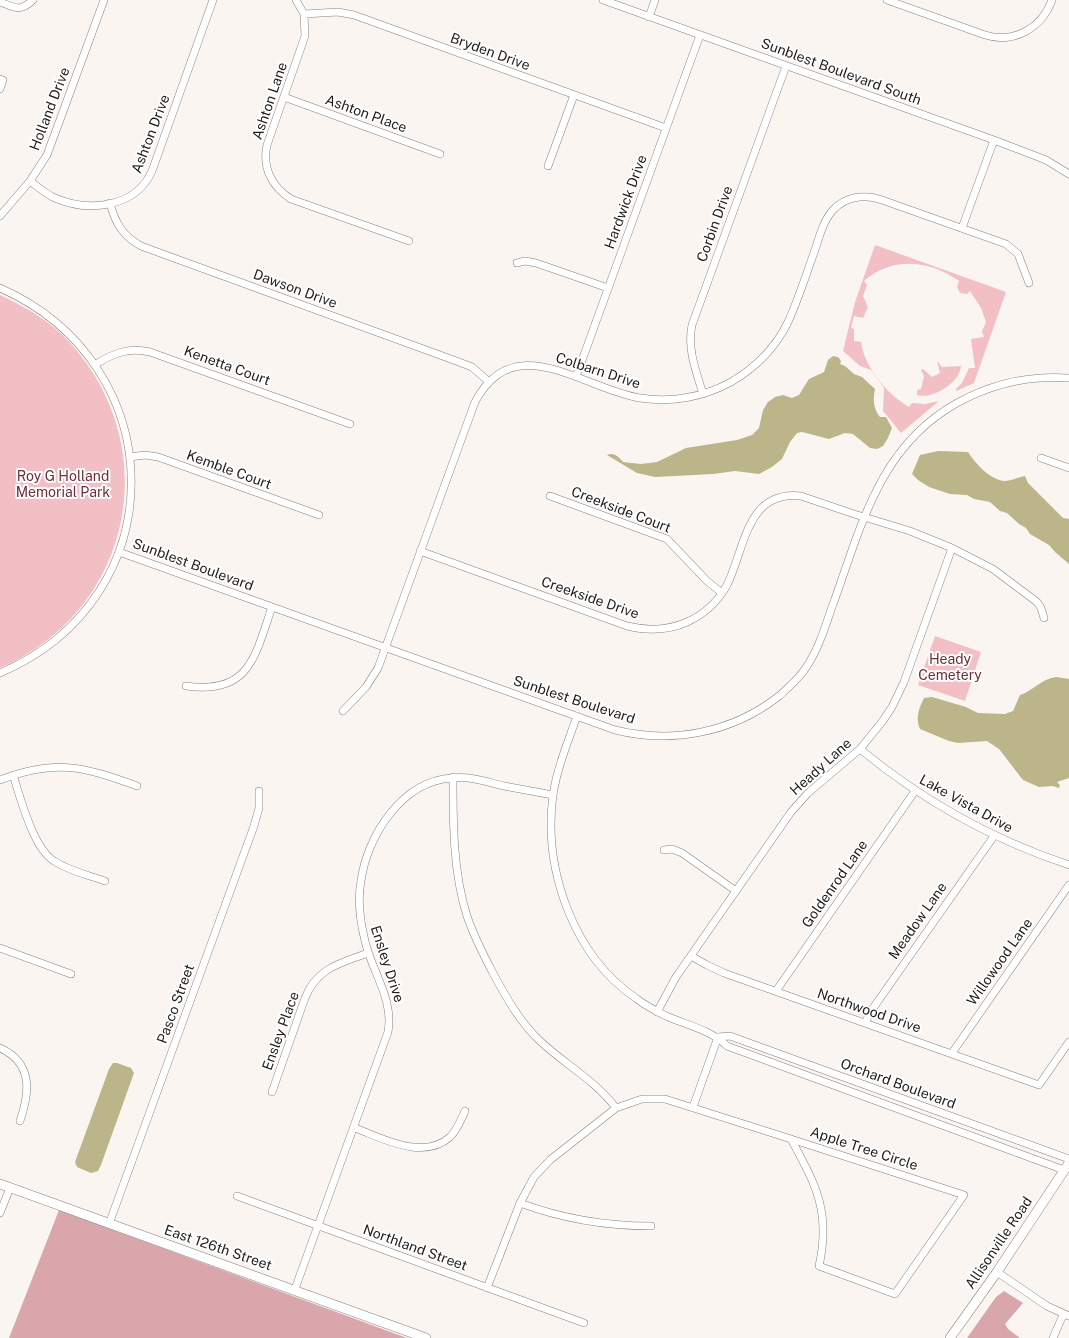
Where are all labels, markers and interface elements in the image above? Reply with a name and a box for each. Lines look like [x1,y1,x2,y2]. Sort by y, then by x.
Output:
street label: Bryden Drive [448,30,532,74]
street label: Sunblest Boulevard South [759,35,923,109]
street label: Ashton Lane [249,60,291,142]
street label: Holland Drive [26,65,74,153]
street label: Ashton Place [323,91,409,137]
street label: Ashton Drive [128,92,174,176]
street label: Hardwick Drive [601,153,651,251]
street label: Corbin Drive [693,184,737,264]
street label: Dawson Drive [251,266,339,312]
street label: Kenetta Court [182,343,272,389]
street label: Colbarn Drive [553,349,643,393]
street label: Kemble Court [184,447,274,493]
park label: Roy G Holland Memorial Park [16,469,110,502]
street label: Creekside Court [569,483,673,537]
street label: Sunblest Boulevard [130,535,256,595]
street label: Creekside Drive [539,573,641,623]
park label: Heady Cemetery [918,652,982,684]
street label: Sunblest Boulevard [511,672,637,728]
street label: Heady Lane [787,735,855,799]
street label: Lake Vista Drive [916,771,1016,837]
street label: Goldenrod Lane [799,837,871,931]
street label: Meadow Lane [885,879,951,963]
street label: Willowood Lane [964,915,1036,1009]
street label: Ensley Drive [367,923,407,1005]
street label: Pasco Street [154,962,198,1046]
street label: Northwood Drive [815,985,923,1037]
street label: Ensley Place [259,989,303,1073]
street label: Orchard Boulevard [838,1055,958,1113]
street label: Apple Tree Circle [808,1124,920,1174]
street label: Allisonville Road [962,1194,1036,1292]
street label: Northland Street [361,1221,469,1275]
street label: East 126th Street [162,1222,274,1274]

